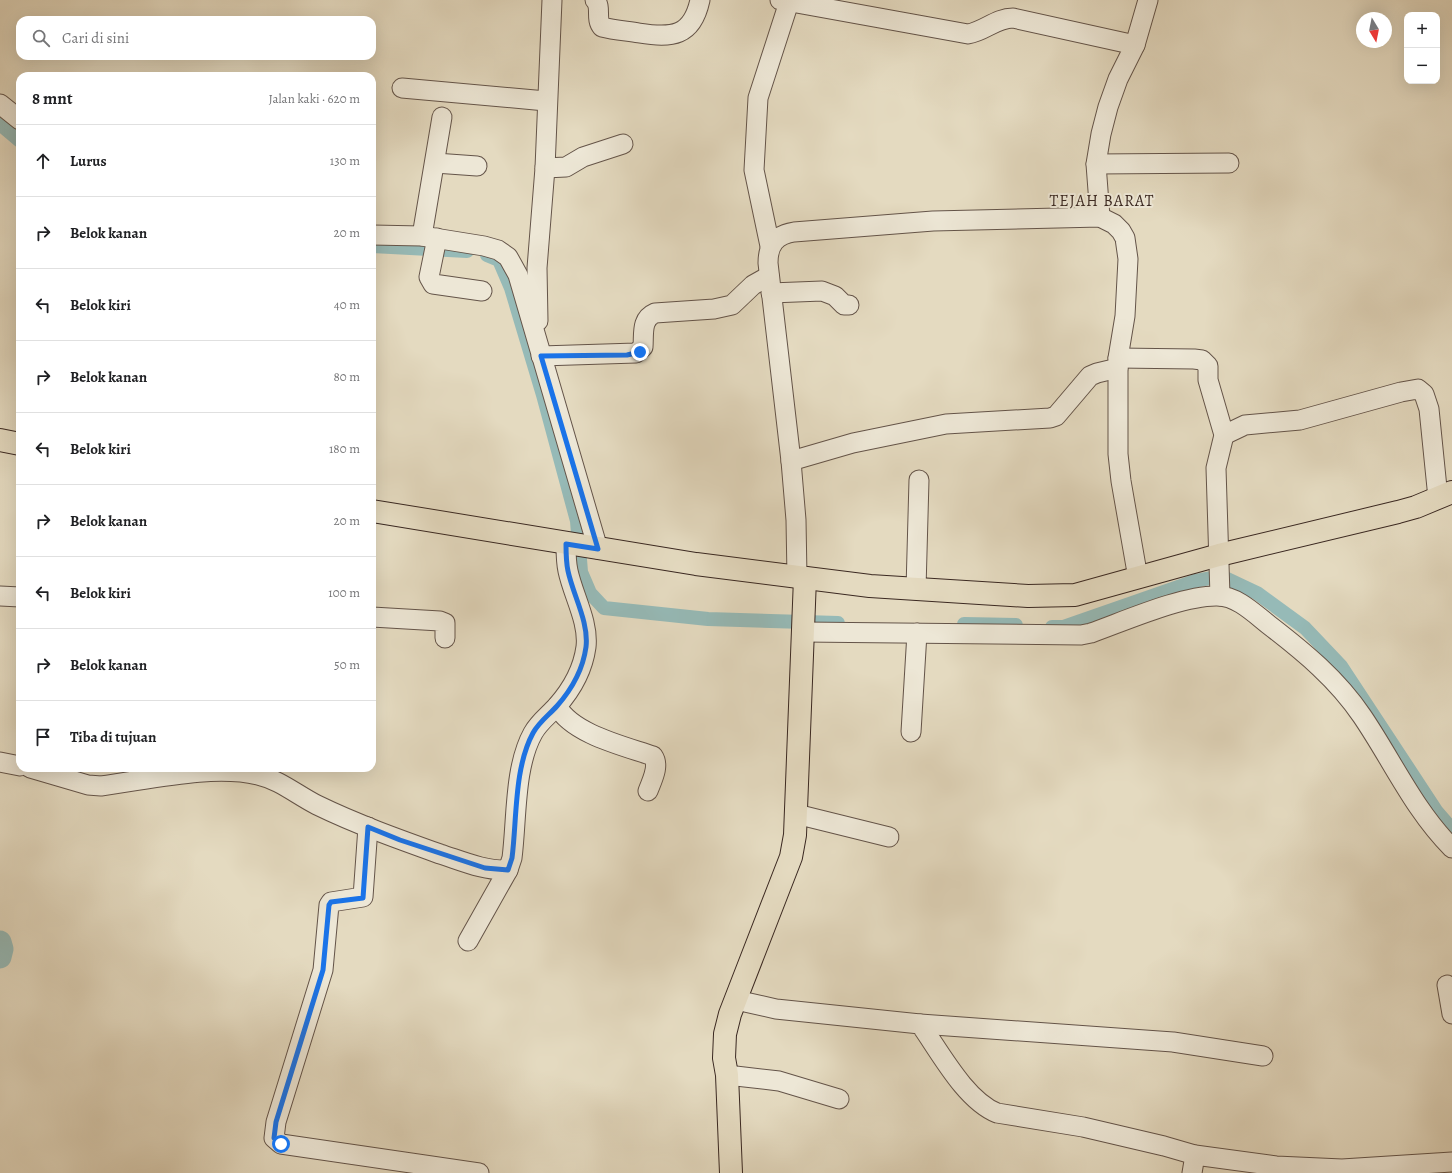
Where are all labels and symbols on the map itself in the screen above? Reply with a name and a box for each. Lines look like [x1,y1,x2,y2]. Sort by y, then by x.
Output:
north arrow [1356,12,1392,48]
district label: TEJAH BARAT [1049,190,1155,212]
route end [631,343,649,361]
route start [272,1135,290,1153]

